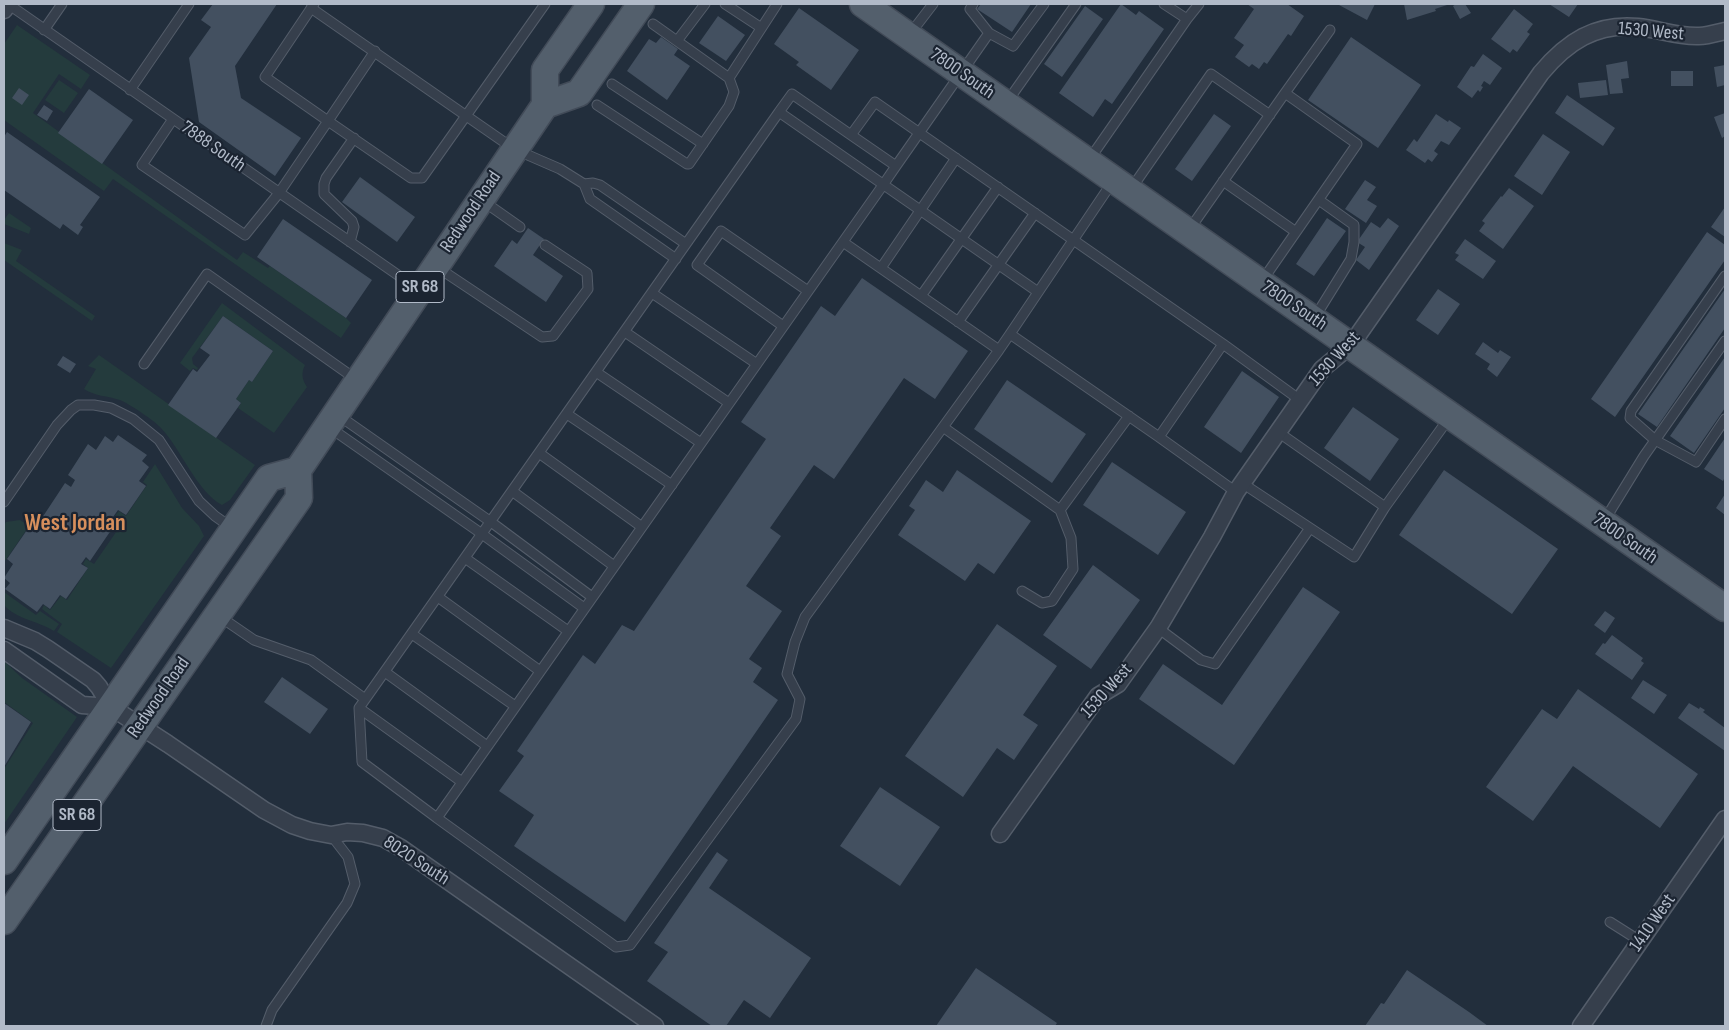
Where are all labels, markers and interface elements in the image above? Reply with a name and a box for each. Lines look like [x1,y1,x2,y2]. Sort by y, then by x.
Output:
street label: 1530 West [1617,18,1685,46]
street label: 7800 South [925,44,999,104]
street label: 7888 South [176,117,250,177]
street label: Redwood Road [436,167,506,257]
road number: SR 68 [396,272,444,302]
street label: 7800 South [1257,276,1331,336]
street label: 1530 West [1304,327,1366,391]
street label: 7800 South [1588,509,1662,569]
district label: West Jordan [24,510,126,538]
street label: Redwood Road [123,653,195,743]
street label: 1530 West [1076,659,1138,723]
road number: SR 68 [53,800,101,830]
street label: 8020 South [379,831,453,891]
street label: 1410 West [1625,890,1681,956]

